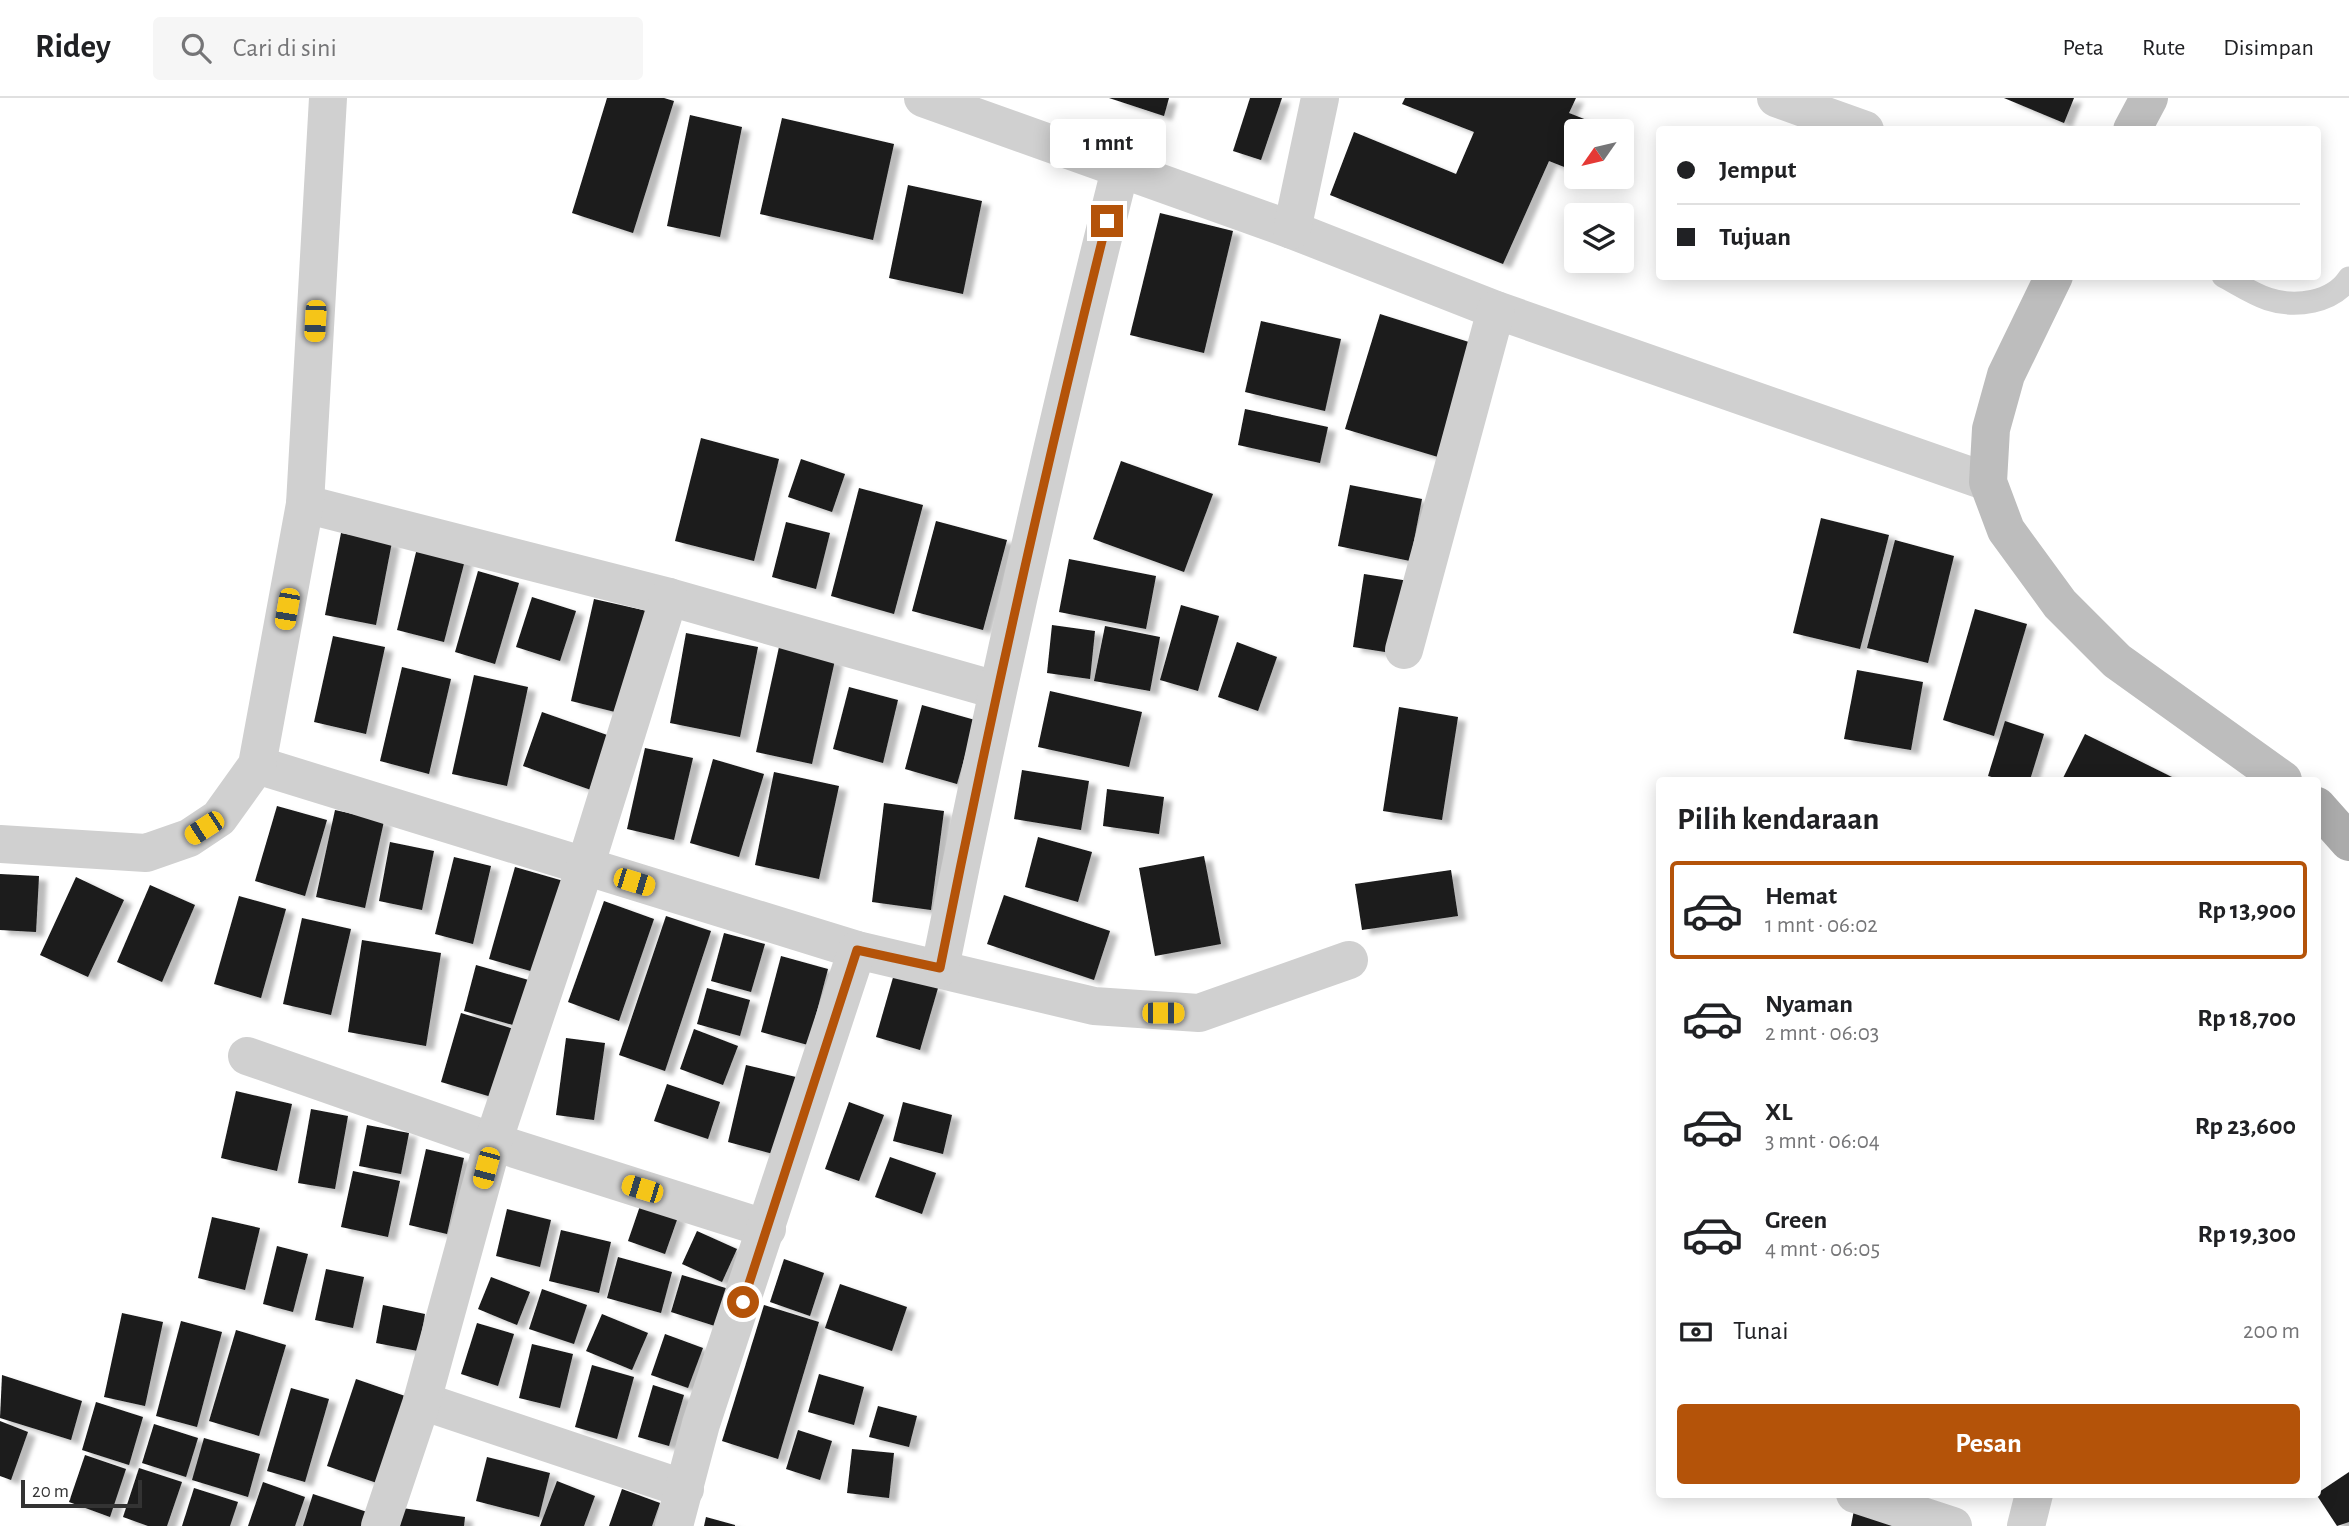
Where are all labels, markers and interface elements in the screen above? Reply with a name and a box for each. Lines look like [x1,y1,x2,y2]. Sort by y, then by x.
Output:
search box [153,17,643,80]
icon: search [177,29,215,67]
text: Ridey [35,31,111,64]
text: Cari di sini [233,35,337,61]
text: Peta [2063,36,2104,60]
text: Rute [2142,36,2185,60]
text: Disimpan [2223,36,2314,60]
north arrow [1564,119,1634,189]
map controls [1564,119,1634,273]
callout: 1 mnt [1049,120,1165,169]
text: 1 mnt [1083,132,1133,155]
text: Jemput [1719,157,1796,183]
button: layers [1564,203,1634,273]
route end [1091,205,1123,237]
text: Tujuan [1719,224,1791,250]
car [304,299,327,343]
car [274,586,301,632]
text: Pilih kendaraan [1677,803,1879,835]
car [181,808,228,848]
car [611,866,658,898]
icon: car [1681,879,1744,942]
text: Hemat [1765,883,1837,909]
text: Rp 13,900 [2198,897,2296,923]
text: 1 mnt · 06:02 [1765,914,1878,937]
icon: car [1681,987,1744,1050]
text: Nyaman [1765,991,1853,1017]
car [1143,1003,1185,1024]
text: Rp 18,700 [2197,1005,2296,1031]
text: 2 mnt · 06:03 [1765,1022,1879,1045]
icon: car [1681,1095,1744,1158]
text: XL [1765,1099,1792,1125]
text: Rp 23,600 [2195,1113,2296,1139]
text: 3 mnt · 06:04 [1765,1130,1880,1153]
car [471,1145,502,1191]
car [619,1173,666,1205]
icon: car [1681,1203,1744,1266]
text: Green [1765,1207,1827,1233]
text: Rp 19,300 [2198,1221,2296,1247]
text: 4 mnt · 06:05 [1765,1238,1880,1261]
route start [727,1286,759,1318]
icon: cash [1677,1313,1715,1351]
text: Tunai [1733,1318,1789,1344]
text: 200 m [2243,1320,2300,1343]
button: Pesan [1677,1404,2300,1484]
scale bar [21,1477,142,1509]
text: 20 m [32,1482,69,1501]

